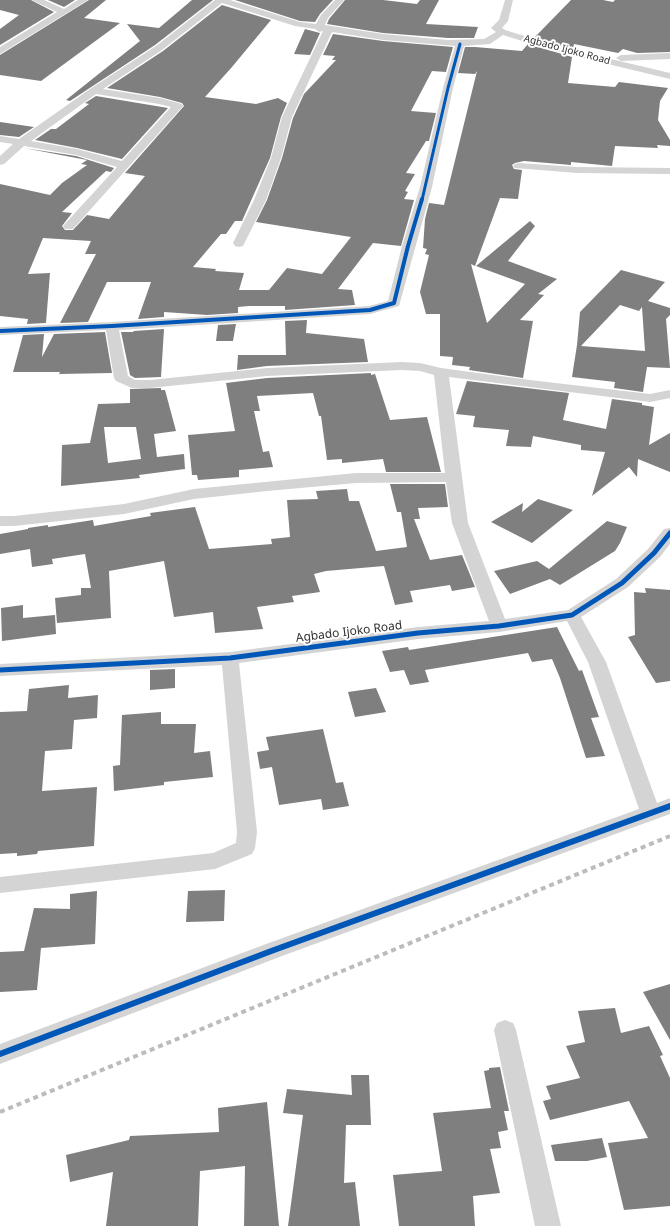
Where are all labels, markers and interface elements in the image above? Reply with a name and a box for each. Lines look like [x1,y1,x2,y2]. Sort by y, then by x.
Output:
street label: Agbado Ijoko Road [522,33,612,67]
street label: Agbado Ijoko Road [295,618,403,646]

